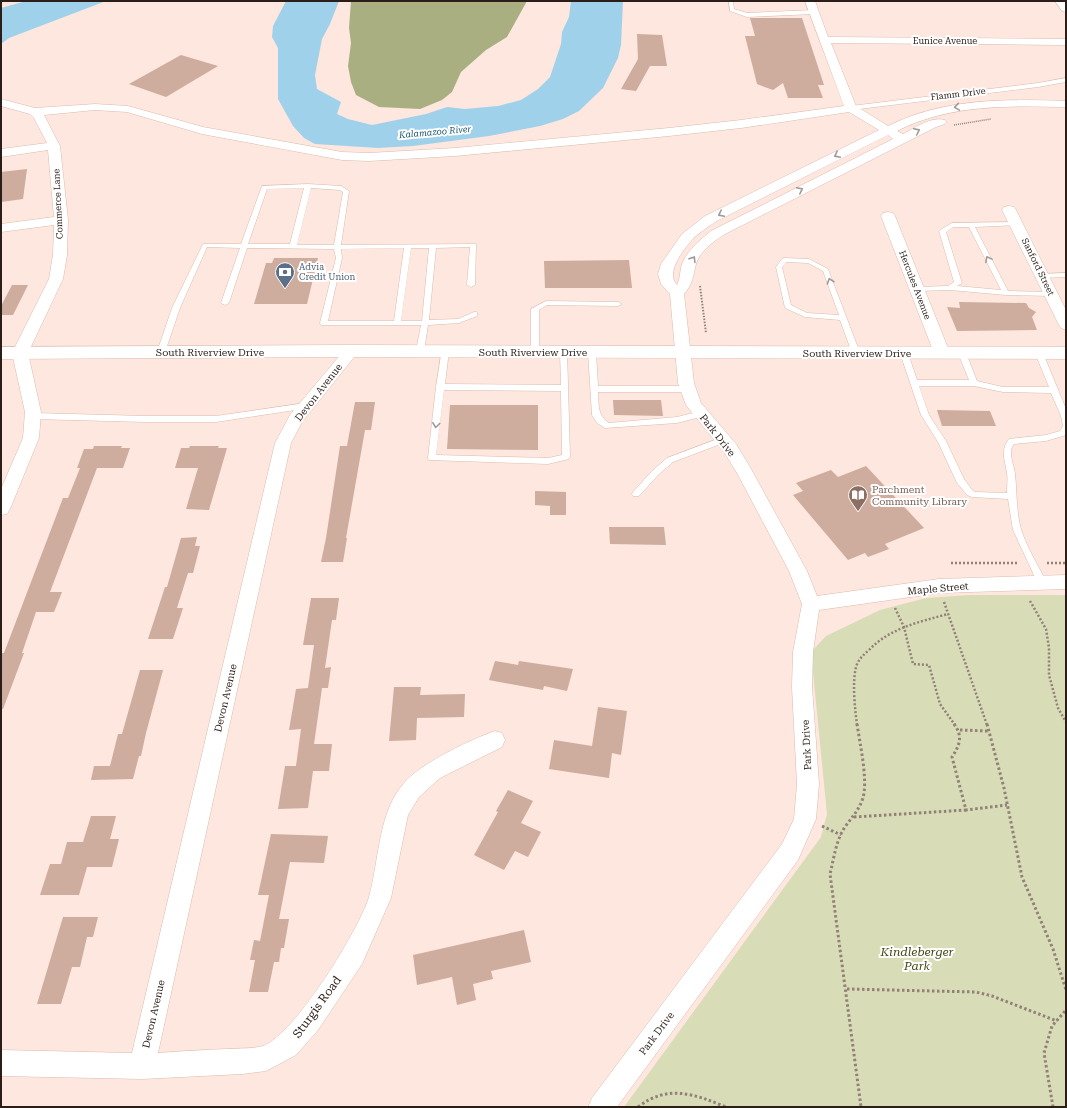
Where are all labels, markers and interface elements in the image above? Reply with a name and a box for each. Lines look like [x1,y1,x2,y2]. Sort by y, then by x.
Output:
street label: Eunice Avenue [913,36,977,46]
street label: Flamm Drive [930,86,986,102]
one-way arrow [954,102,960,111]
water label: Kalamazoo River [398,124,472,140]
one-way arrow [912,128,920,136]
one-way arrow [834,150,841,158]
street label: Commerce Lane [51,168,65,239]
one-way arrow [796,187,804,194]
one-way arrow [718,209,725,217]
street label: Sanford Street [1020,237,1057,298]
street label: Hercules Avenue [897,249,933,321]
one-way arrow [688,256,696,263]
one-way arrow [986,256,993,263]
bank icon: Advia Credit Union [274,261,296,289]
place label: Advia Credit Union [299,262,356,282]
one-way arrow [827,278,835,285]
street label: South Riverview Drive [156,347,265,358]
street label: South Riverview Drive [479,347,588,358]
street label: South Riverview Drive [803,348,912,359]
street label: Devon Avenue [293,361,345,423]
street label: Park Drive [698,412,738,459]
one-way arrow [432,422,441,428]
library icon: Parchment Community Library [847,484,869,512]
place label: Parchment Community Library [872,484,967,507]
street label: Maple Street [907,580,969,597]
street label: Devon Avenue [212,662,239,733]
street label: Park Drive [800,719,813,771]
park label: Kindleberger Park [879,945,954,973]
street label: Sturgis Road [290,973,344,1041]
street label: Devon Avenue [140,978,167,1049]
street label: Park Drive [637,1009,676,1057]

